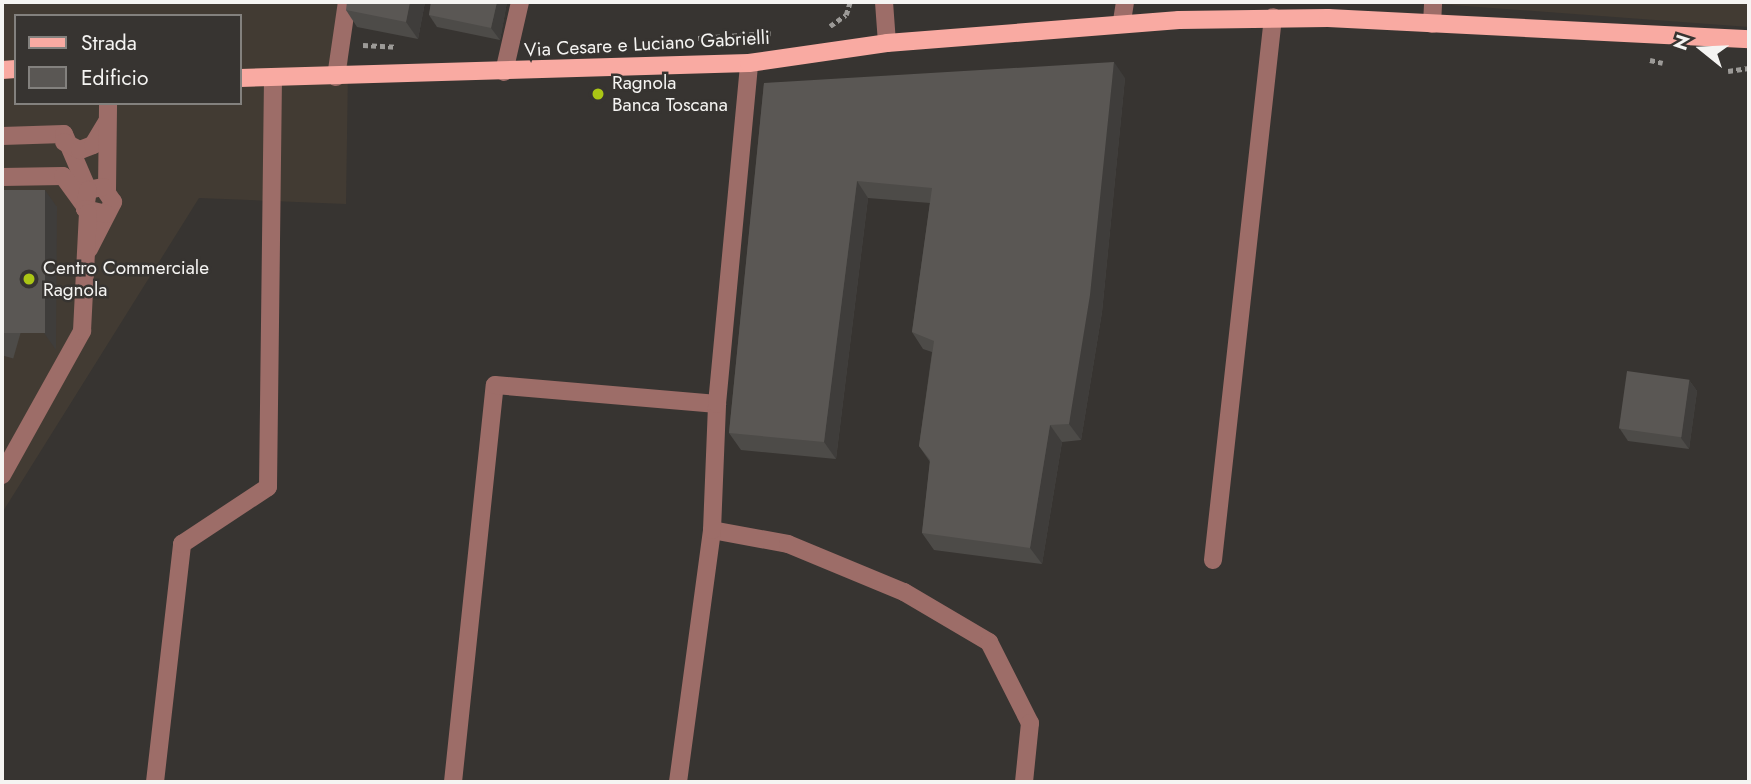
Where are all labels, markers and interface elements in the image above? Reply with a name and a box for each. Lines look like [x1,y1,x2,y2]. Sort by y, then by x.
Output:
legend [14,14,242,105]
north arrow [1667,14,1737,84]
street label: Via Cesare e Luciano Gabrielli [524,26,770,62]
text: Strada [81,28,137,58]
text: N [1666,31,1697,54]
text: Edificio [81,63,148,93]
place label: Ragnola Banca Toscana [612,72,728,116]
marker: Ragnola Banca Toscana [590,86,606,102]
place label: Centro Commerciale Ragnola [43,257,209,301]
marker: Centro Commerciale Ragnola [21,271,37,287]

